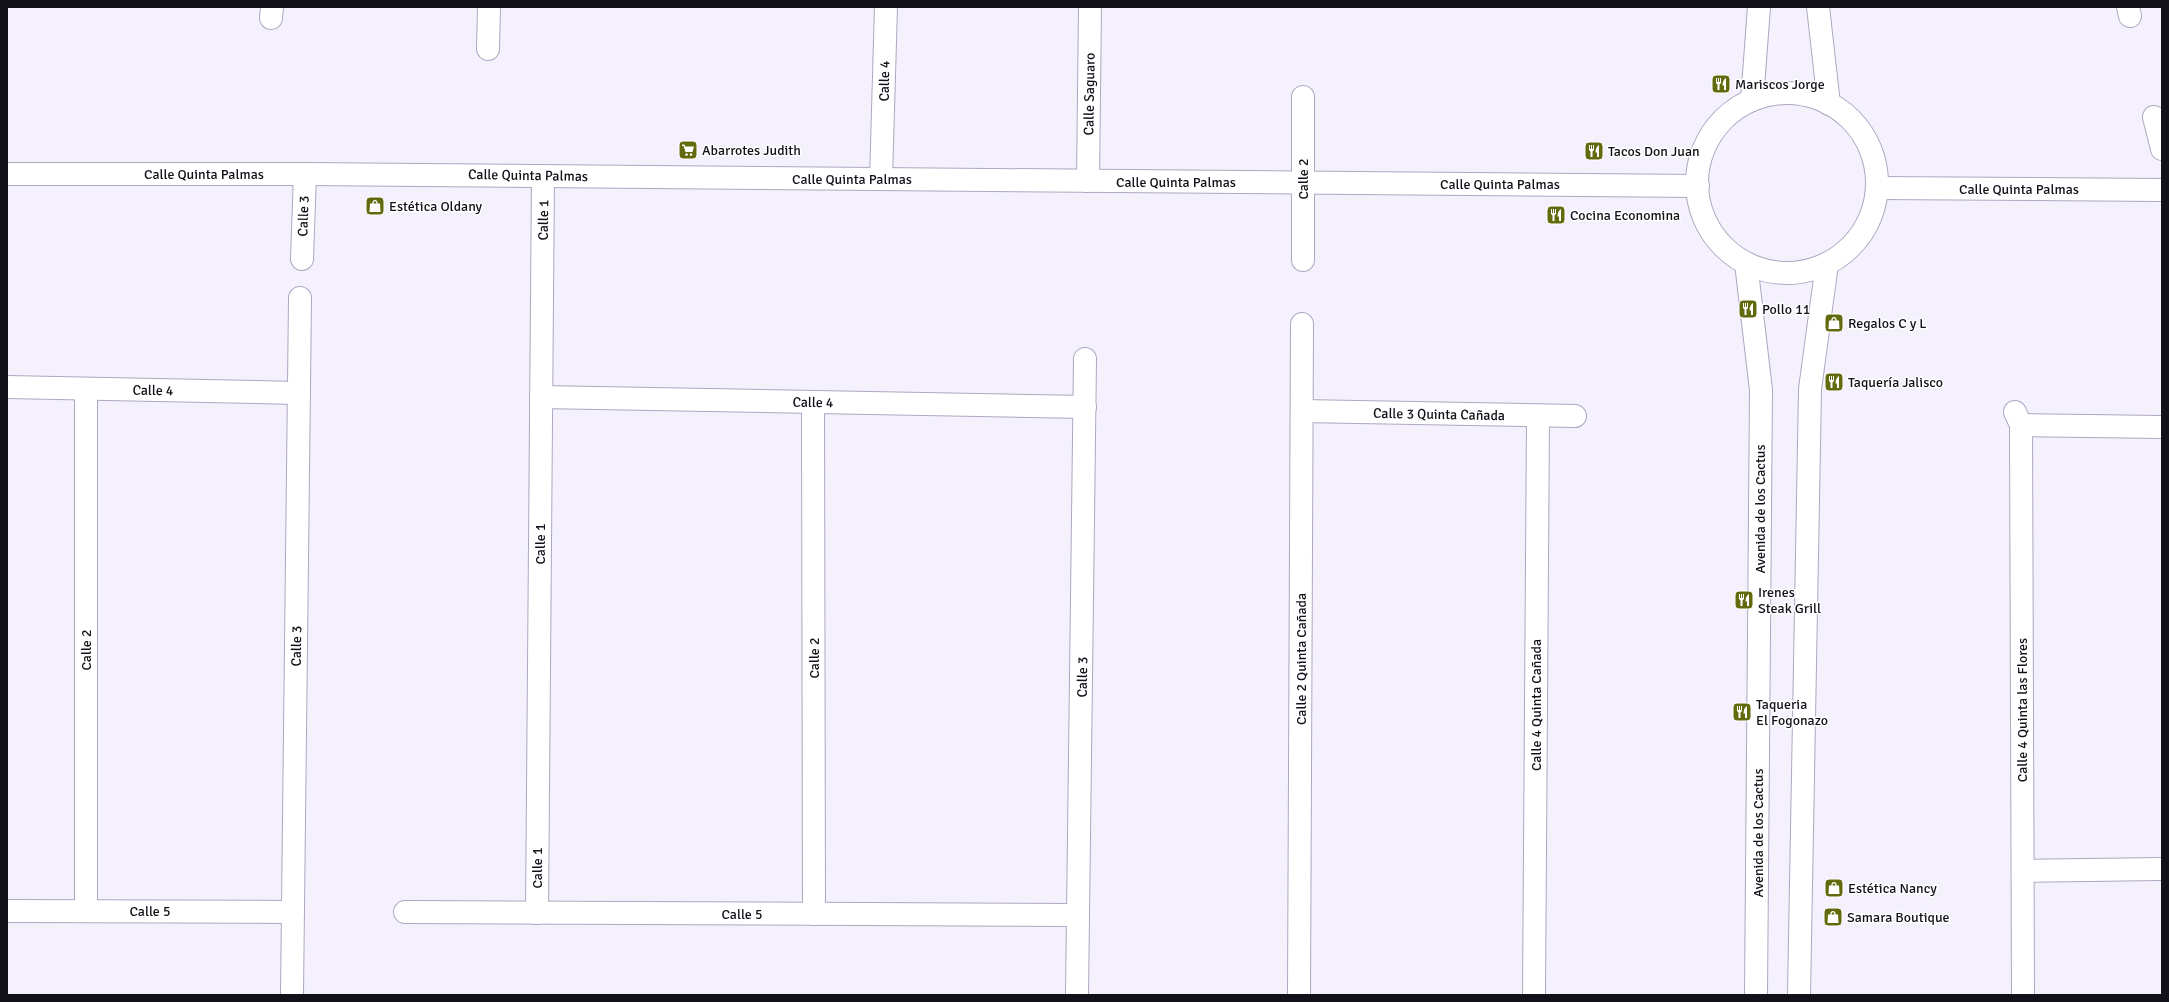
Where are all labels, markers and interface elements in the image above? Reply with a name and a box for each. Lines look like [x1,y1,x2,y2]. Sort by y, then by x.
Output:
street label: Calle Saguaro [1080,53,1099,135]
street label: Calle 4 [876,60,893,102]
restaurant icon: Mariscos Jorge [1710,73,1732,95]
place label: Mariscos Jorge [1735,76,1825,93]
supermarket icon: Abarrotes Judith [677,139,699,161]
restaurant icon: Tacos Don Juan [1583,140,1605,162]
place label: Abarrotes Judith [702,142,801,159]
place label: Tacos Don Juan [1608,143,1700,160]
street label: Calle 2 [1295,158,1312,200]
street label: Calle Quinta Palmas [144,166,264,183]
street label: Calle Quinta Palmas [468,166,588,185]
street label: Calle Quinta Palmas [792,171,912,188]
street label: Calle Quinta Palmas [1116,174,1236,191]
street label: Calle Quinta Palmas [1440,176,1560,193]
street label: Calle Quinta Palmas [1959,181,2079,198]
street label: Calle 3 [294,195,313,237]
shop icon: Estética Oldany [364,195,386,217]
place label: Estética Oldany [389,198,483,215]
street label: Calle 1 [535,199,552,241]
restaurant icon: Cocina Economina [1545,204,1567,226]
place label: Cocina Economina [1570,207,1680,224]
restaurant icon: Pollo 11 [1737,298,1759,320]
place label: Pollo 11 [1762,301,1810,318]
shop icon: Regalos C y L [1823,312,1845,334]
place label: Regalos C y L [1848,315,1927,332]
restaurant icon: Taquería Jalisco [1823,371,1845,393]
place label: Taquería Jalisco [1848,374,1943,391]
street label: Calle 4 [132,382,174,399]
street label: Calle 4 [792,394,834,411]
street label: Calle 3 Quinta Cañada [1373,405,1505,424]
street label: Avenida de los Cactus [1752,444,1769,574]
street label: Calle 1 [532,523,549,565]
place label: Irenes Steak Grill [1758,584,1821,617]
restaurant icon: Irenes Steak Grill [1733,589,1755,611]
street label: Calle 2 Quinta Cañada [1293,593,1310,725]
street label: Calle 3 [288,625,305,667]
street label: Calle 2 [78,629,95,671]
street label: Calle 2 [806,637,823,679]
street label: Calle 4 Quinta las Flores [2014,638,2031,782]
street label: Calle 4 Quinta Cañada [1528,639,1545,771]
street label: Calle 3 [1074,656,1091,698]
place label: Taqueria El Fogonazo [1756,696,1828,729]
restaurant icon: Taqueria El Fogonazo [1731,701,1753,723]
street label: Avenida de los Cactus [1750,768,1767,898]
street label: Calle 1 [529,847,546,889]
shop icon: Estética Nancy [1823,877,1845,899]
place label: Estética Nancy [1848,880,1937,897]
street label: Calle 5 [129,903,171,920]
street label: Calle 5 [721,906,763,923]
shop icon: Samara Boutique [1822,906,1844,928]
place label: Samara Boutique [1847,909,1950,926]

